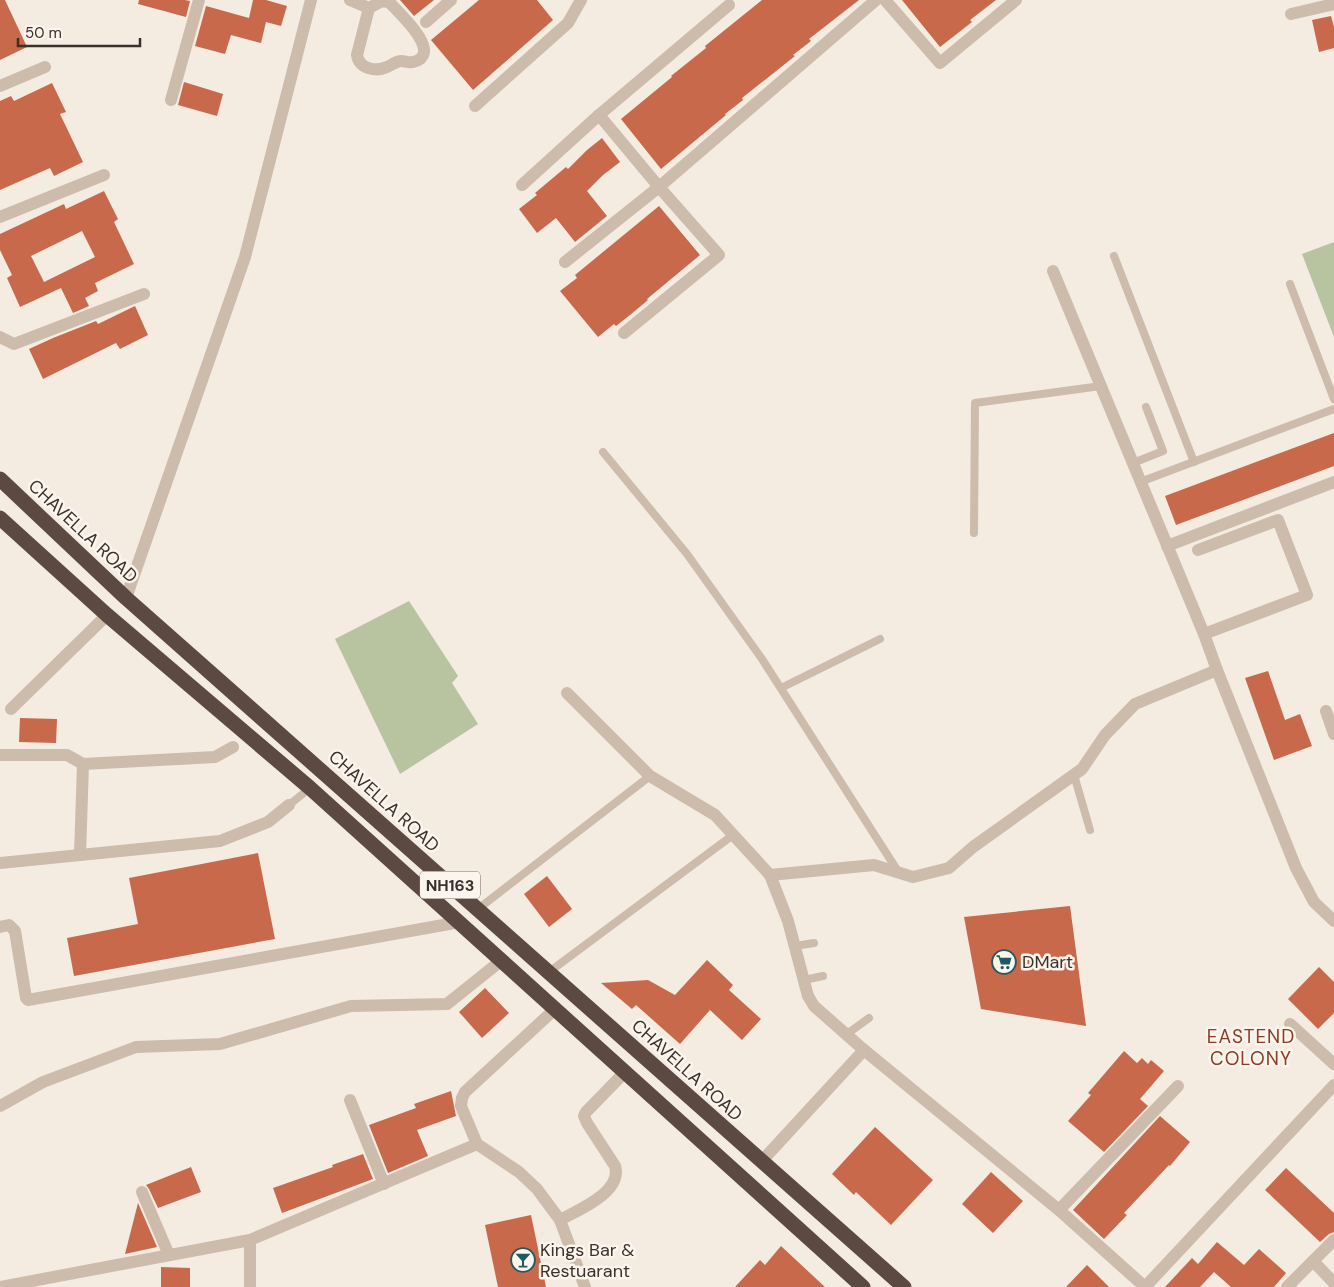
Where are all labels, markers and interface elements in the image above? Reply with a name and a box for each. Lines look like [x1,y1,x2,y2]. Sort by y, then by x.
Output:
scale bar [18,15,140,47]
text: 50 m [25,23,62,43]
street label: CHAVELLA ROAD [23,474,143,588]
street label: CHAVELLA ROAD [323,745,445,857]
road number: NH163 [420,872,480,898]
supermarket icon: DMart [991,949,1017,975]
place label: DMart [1022,950,1073,974]
street label: CHAVELLA ROAD [626,1014,748,1126]
district label: EASTEND COLONY [1207,1024,1295,1071]
place label: Kings Bar & Restuarant [540,1238,634,1283]
bar icon: Kings Bar & Restuarant [510,1247,536,1273]

